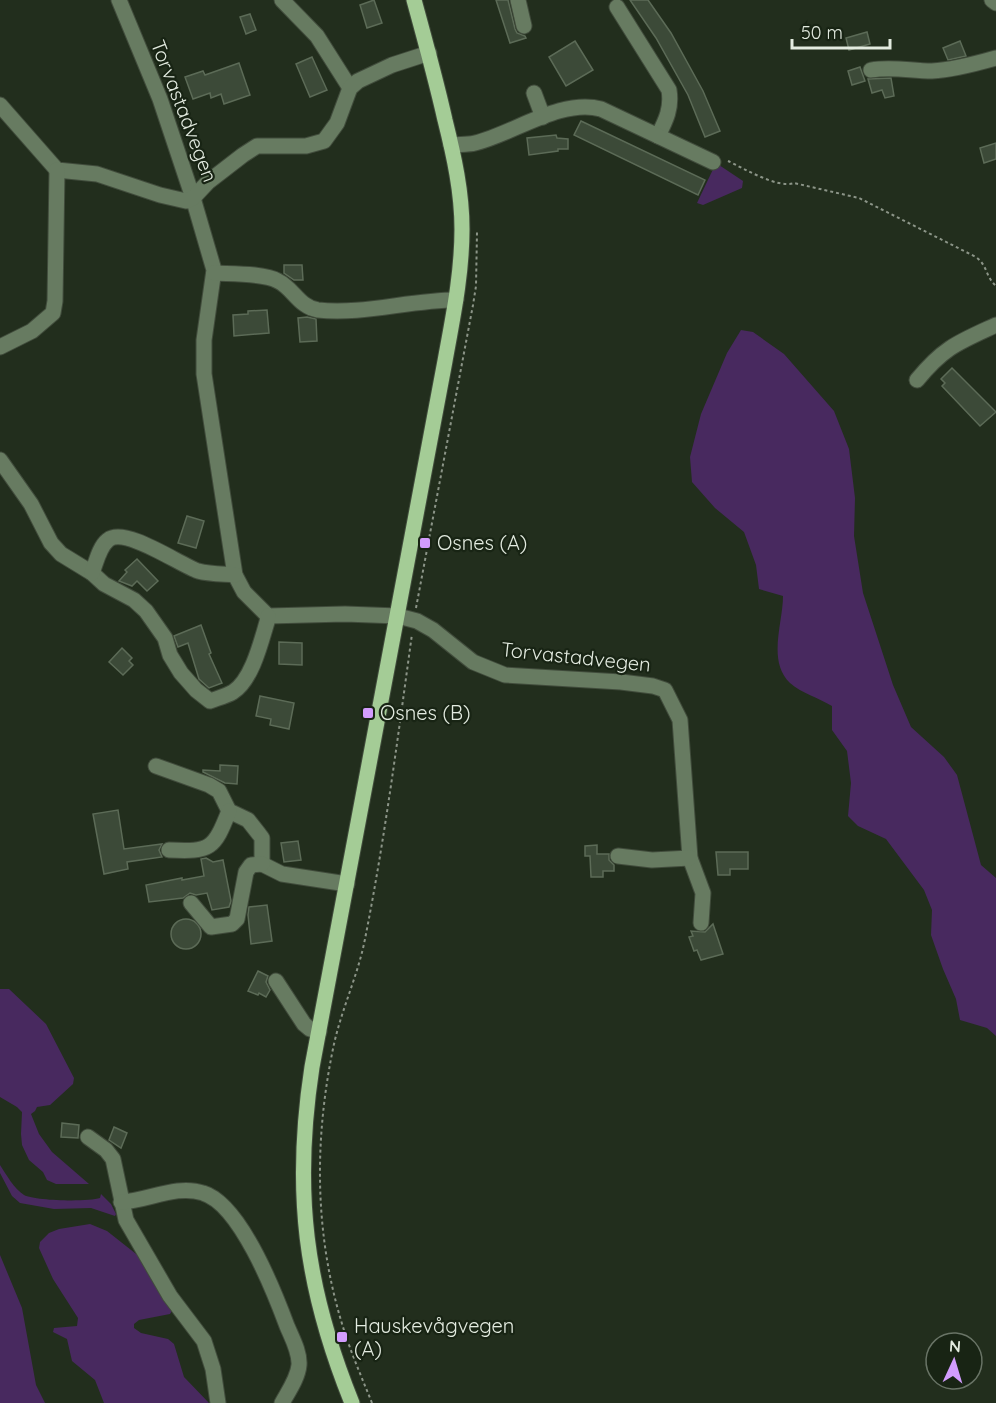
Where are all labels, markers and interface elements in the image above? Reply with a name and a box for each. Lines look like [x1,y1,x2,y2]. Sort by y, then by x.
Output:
scale bar [792,12,890,50]
text: 50 m [801,21,843,44]
street label: Torvastadvegen [146,36,223,185]
place label: Osnes (A) [437,530,527,555]
marker: Osnes (A) [418,536,432,550]
street label: Torvastadvegen [500,636,652,677]
place label: Osnes (B) [380,700,470,725]
marker: Osnes (B) [361,706,375,720]
place label: Hauskevågvegen (A) [354,1313,514,1361]
marker: Hauskevågvegen (A) [335,1330,349,1344]
north arrow [924,1331,984,1391]
text: N [948,1336,962,1356]

